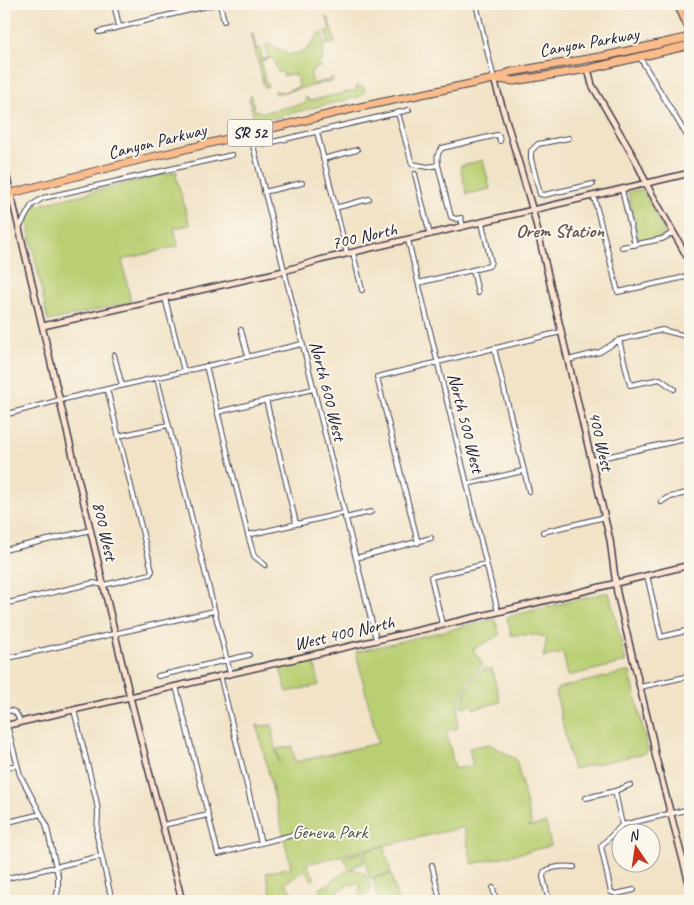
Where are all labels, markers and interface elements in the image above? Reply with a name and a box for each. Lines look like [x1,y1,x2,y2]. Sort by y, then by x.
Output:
street label: Canyon Parkway [538,22,642,62]
street label: Canyon Parkway [106,118,210,164]
road number: SR 52 [228,120,272,146]
street label: 700 North [329,218,400,254]
district label: Orem Station [516,219,604,243]
street label: North 600 West [305,339,351,445]
street label: North 500 West [443,371,489,477]
street label: 400 West [584,409,619,475]
street label: 800 West [88,499,123,565]
street label: West 400 North [292,611,397,655]
park label: Geneva Park [293,821,369,843]
north arrow [612,822,662,872]
text: N [627,826,642,845]

